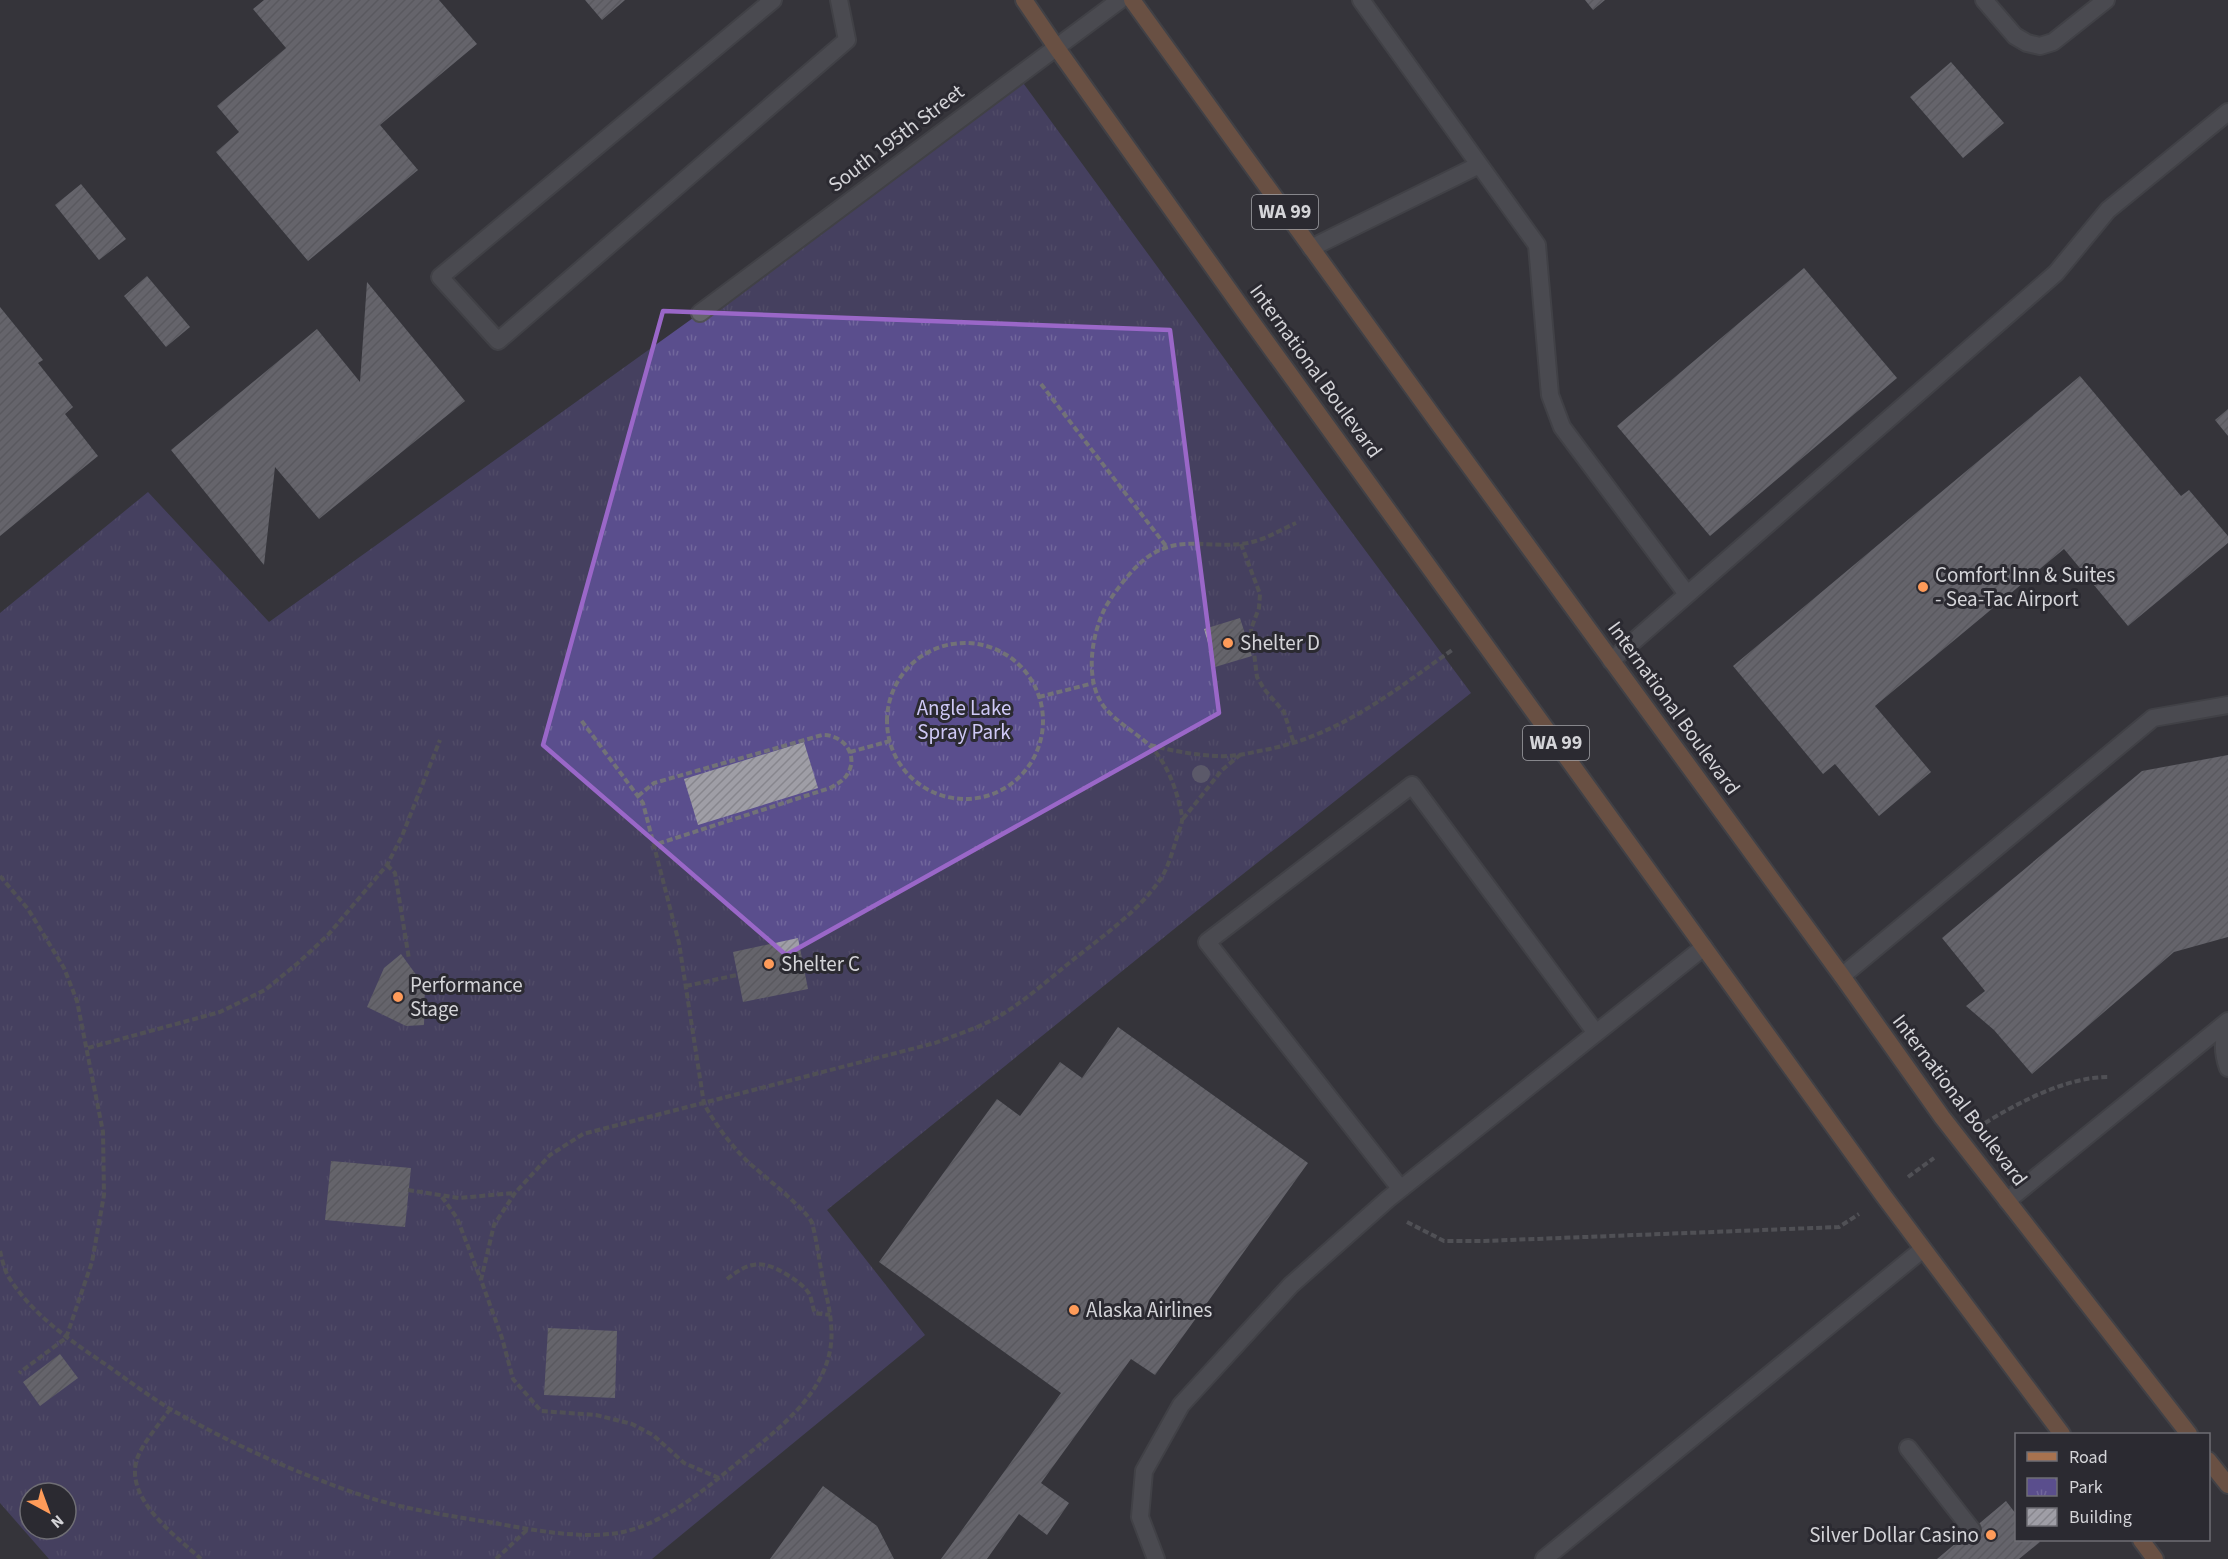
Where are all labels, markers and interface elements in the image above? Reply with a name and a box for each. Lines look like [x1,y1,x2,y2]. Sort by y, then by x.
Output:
street label: South 195th Street [822,77,970,199]
road number: WA 99 [1252,195,1318,229]
street label: International Boulevard [1243,278,1389,464]
place label: Comfort Inn & Suites - Sea-Tac Airport [1935,560,2115,614]
marker: Comfort Inn & Suites - Sea-Tac Airport [1916,580,1930,594]
street label: International Boulevard [1601,615,1747,801]
place label: Shelter D [1240,628,1320,658]
marker: Shelter D [1221,636,1235,650]
park label: Angle Lake Spray Park [917,693,1011,747]
road number: WA 99 [1523,726,1589,760]
place label: Shelter C [781,949,860,979]
marker: Shelter C [762,957,776,971]
place label: Performance Stage [410,970,523,1024]
marker: Performance Stage [391,990,405,1004]
street label: International Boulevard [1885,1008,2035,1192]
place label: Alaska Airlines [1086,1295,1212,1325]
marker: Alaska Airlines [1067,1303,1081,1317]
legend [2015,1433,2210,1541]
text: Road [2069,1445,2108,1470]
text: Park [2069,1475,2103,1500]
north arrow [18,1481,78,1541]
text: Building [2069,1505,2132,1530]
text: N [46,1510,68,1533]
place label: Silver Dollar Casino [1809,1520,1979,1550]
marker: Silver Dollar Casino [1984,1528,1998,1542]

